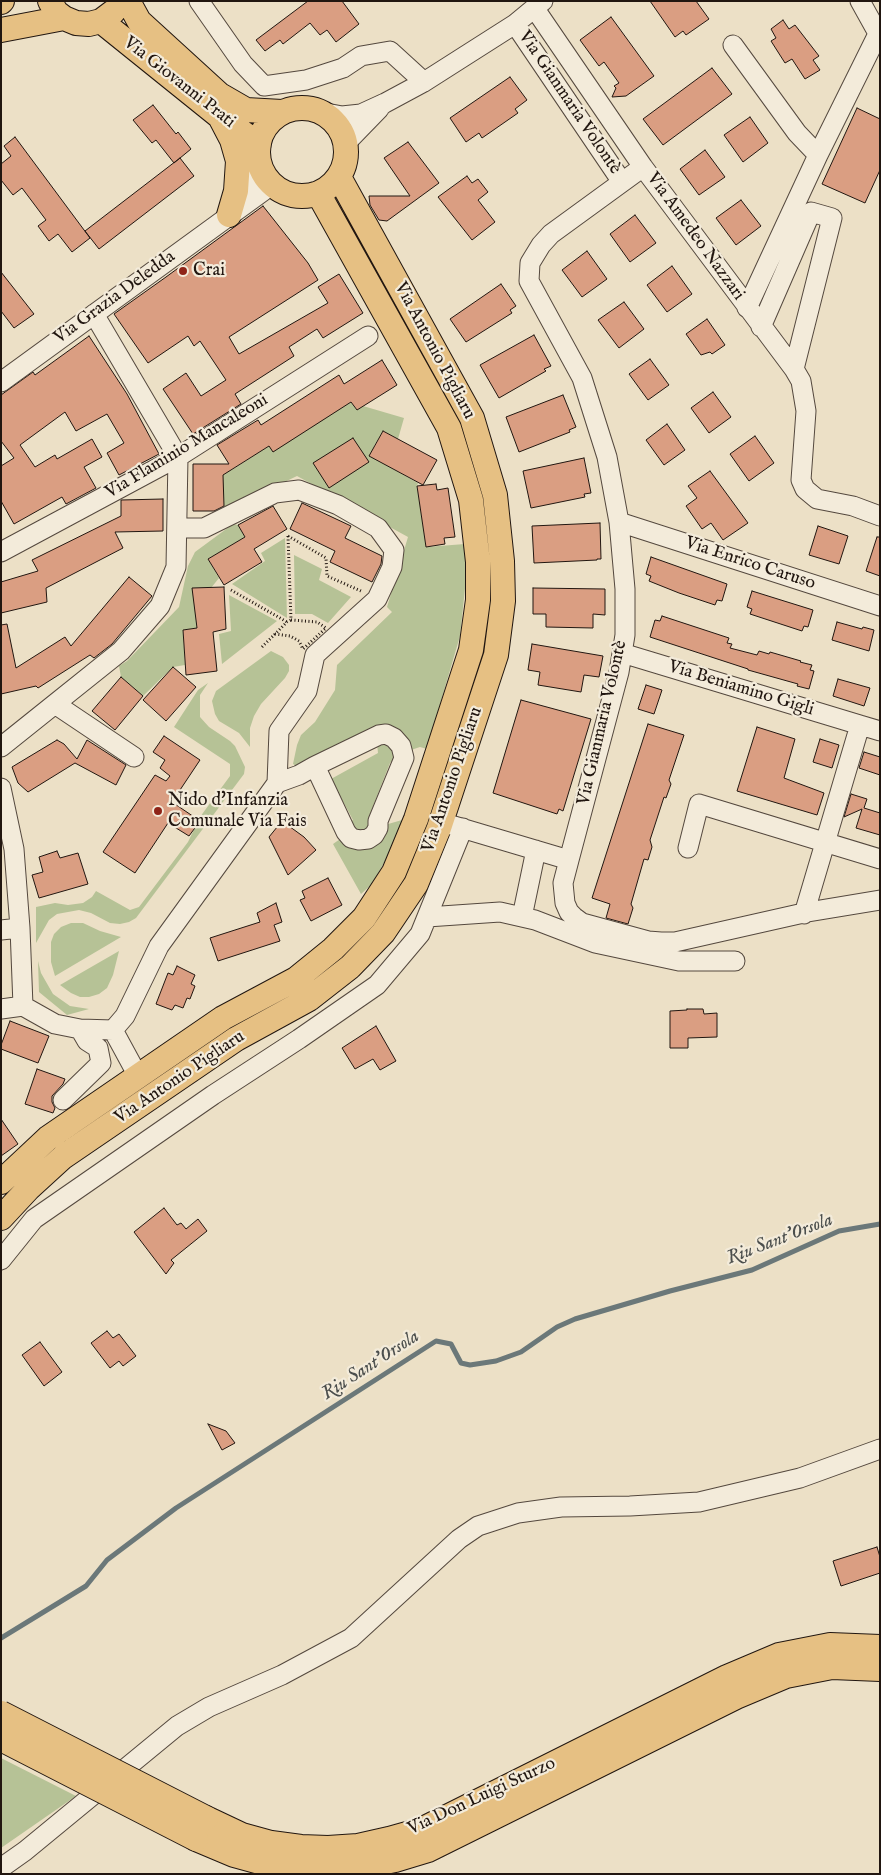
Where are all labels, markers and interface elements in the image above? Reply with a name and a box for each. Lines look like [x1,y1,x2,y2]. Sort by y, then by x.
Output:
street label: Via Gianmaria Volontè [513,27,625,179]
street label: Via Giovanni Prati [119,33,239,133]
street label: Via Amedeo Nazzari [641,169,749,305]
street label: Via Grazia Deledda [50,247,180,349]
place label: Crai [193,260,225,282]
marker: Crai [177,265,189,277]
street label: Via Antonio Pigliaru [389,279,479,423]
street label: Via Flaminio Mancaleoni [102,390,272,504]
street label: Via Enrico Caruso [682,533,818,595]
street label: Via Gianmaria Volontè [574,638,632,808]
street label: Via Beniamino Gigli [666,657,816,721]
street label: Via Antonio Pigliaru [418,705,488,855]
place label: Nido d'Infanzia Comunale Via Fais [168,790,306,832]
marker: Nido d'Infanzia Comunale Via Fais [152,805,164,817]
street label: Via Antonio Pigliaru [111,1027,249,1129]
water label: Riu Sant'Orsola [724,1209,836,1271]
water label: Riu Sant'Orsola [318,1326,424,1406]
street label: Via Don Luigi Sturzo [405,1753,559,1841]

